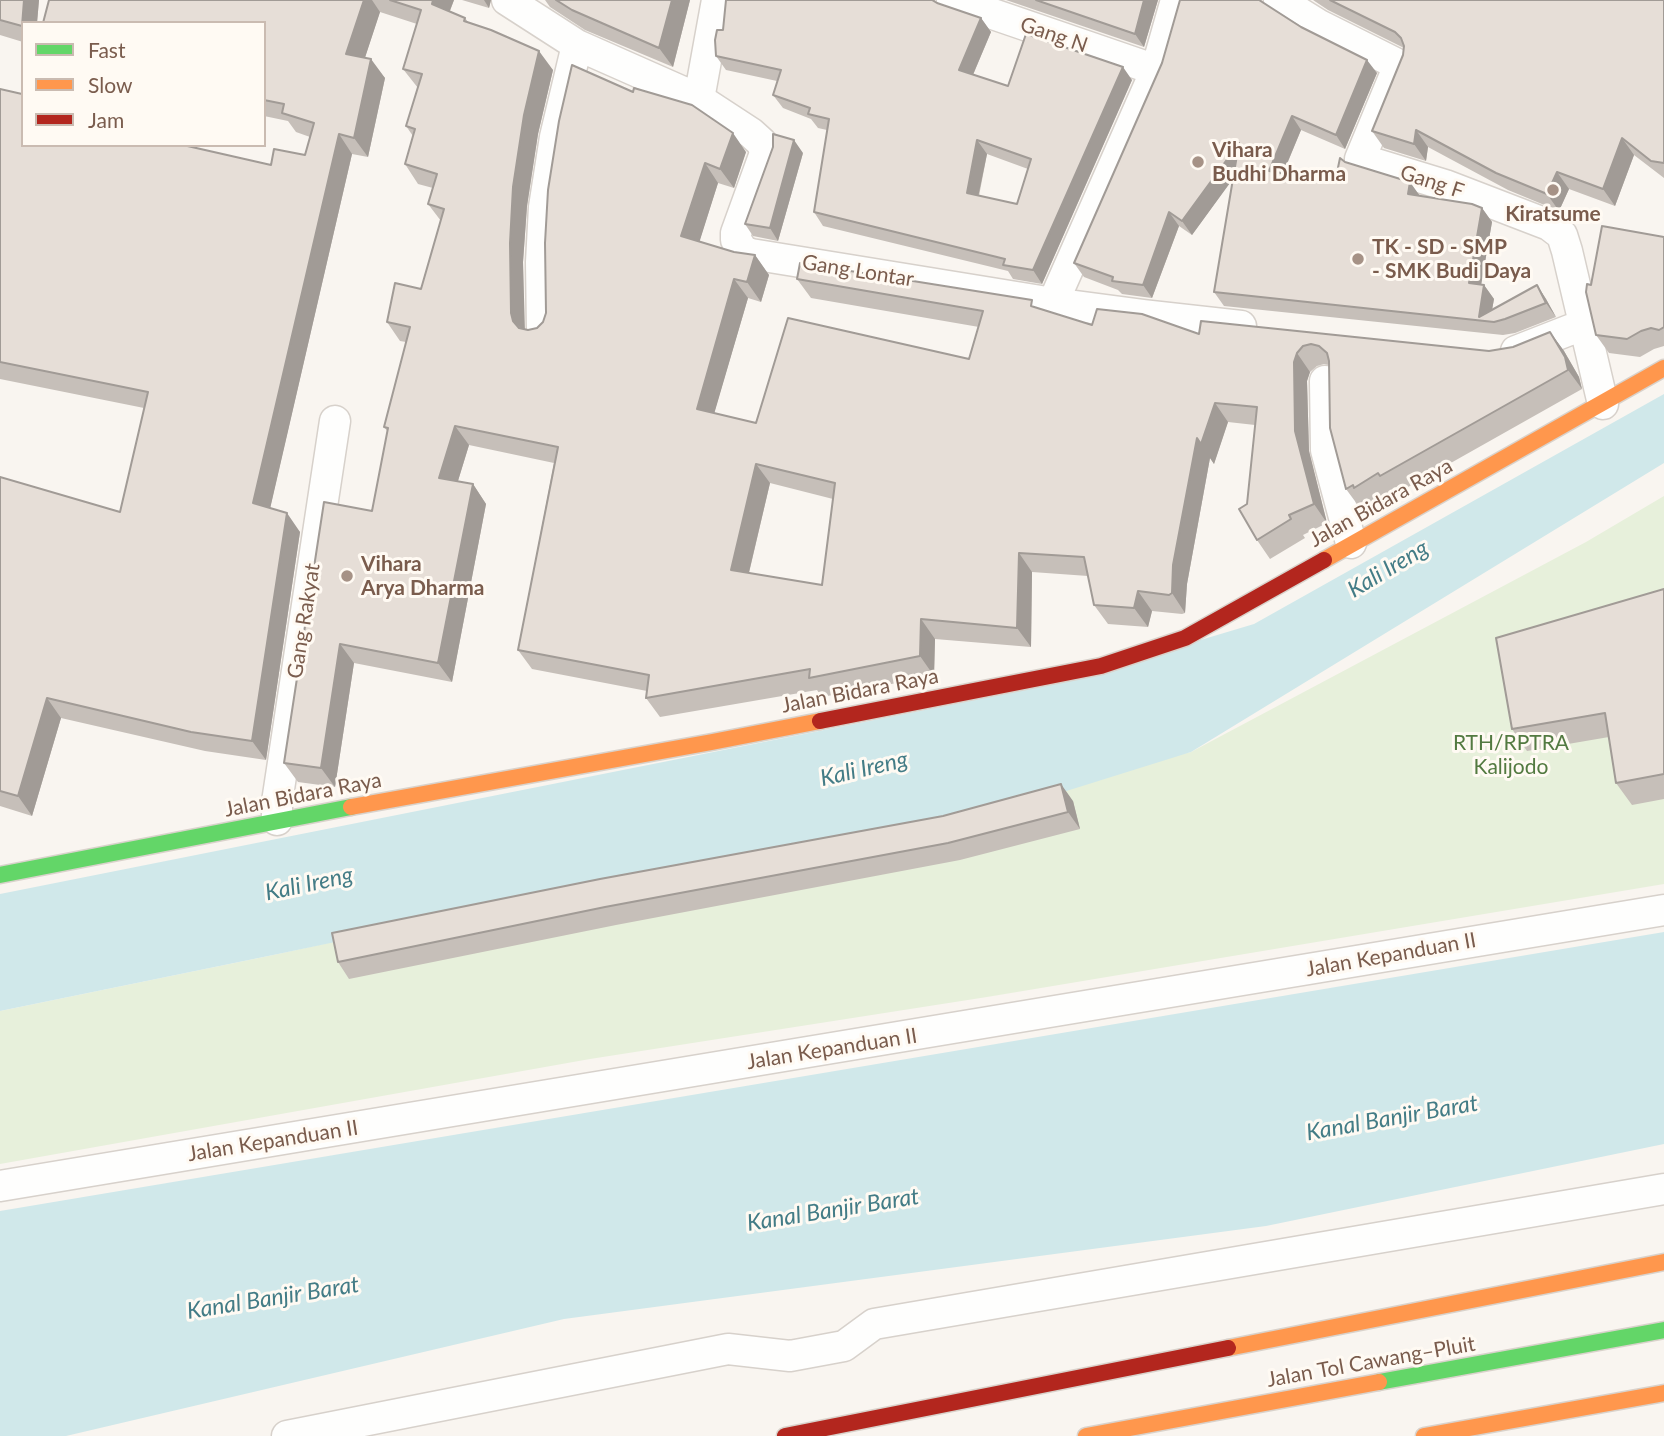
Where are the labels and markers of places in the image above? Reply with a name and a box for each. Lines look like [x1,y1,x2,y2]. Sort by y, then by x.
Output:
place label: Vihara Budhi Dharma [1212,137,1346,187]
marker: Vihara Budhi Dharma [1190,154,1206,170]
marker: Kiratsume [1545,182,1561,198]
place label: Kiratsume [1505,201,1601,227]
place label: TK - SD - SMP - SMK Budi Daya [1372,234,1531,284]
marker: TK - SD - SMP - SMK Budi Daya [1350,251,1366,267]
place label: Vihara Arya Dharma [361,551,484,601]
marker: Vihara Arya Dharma [339,568,355,584]

